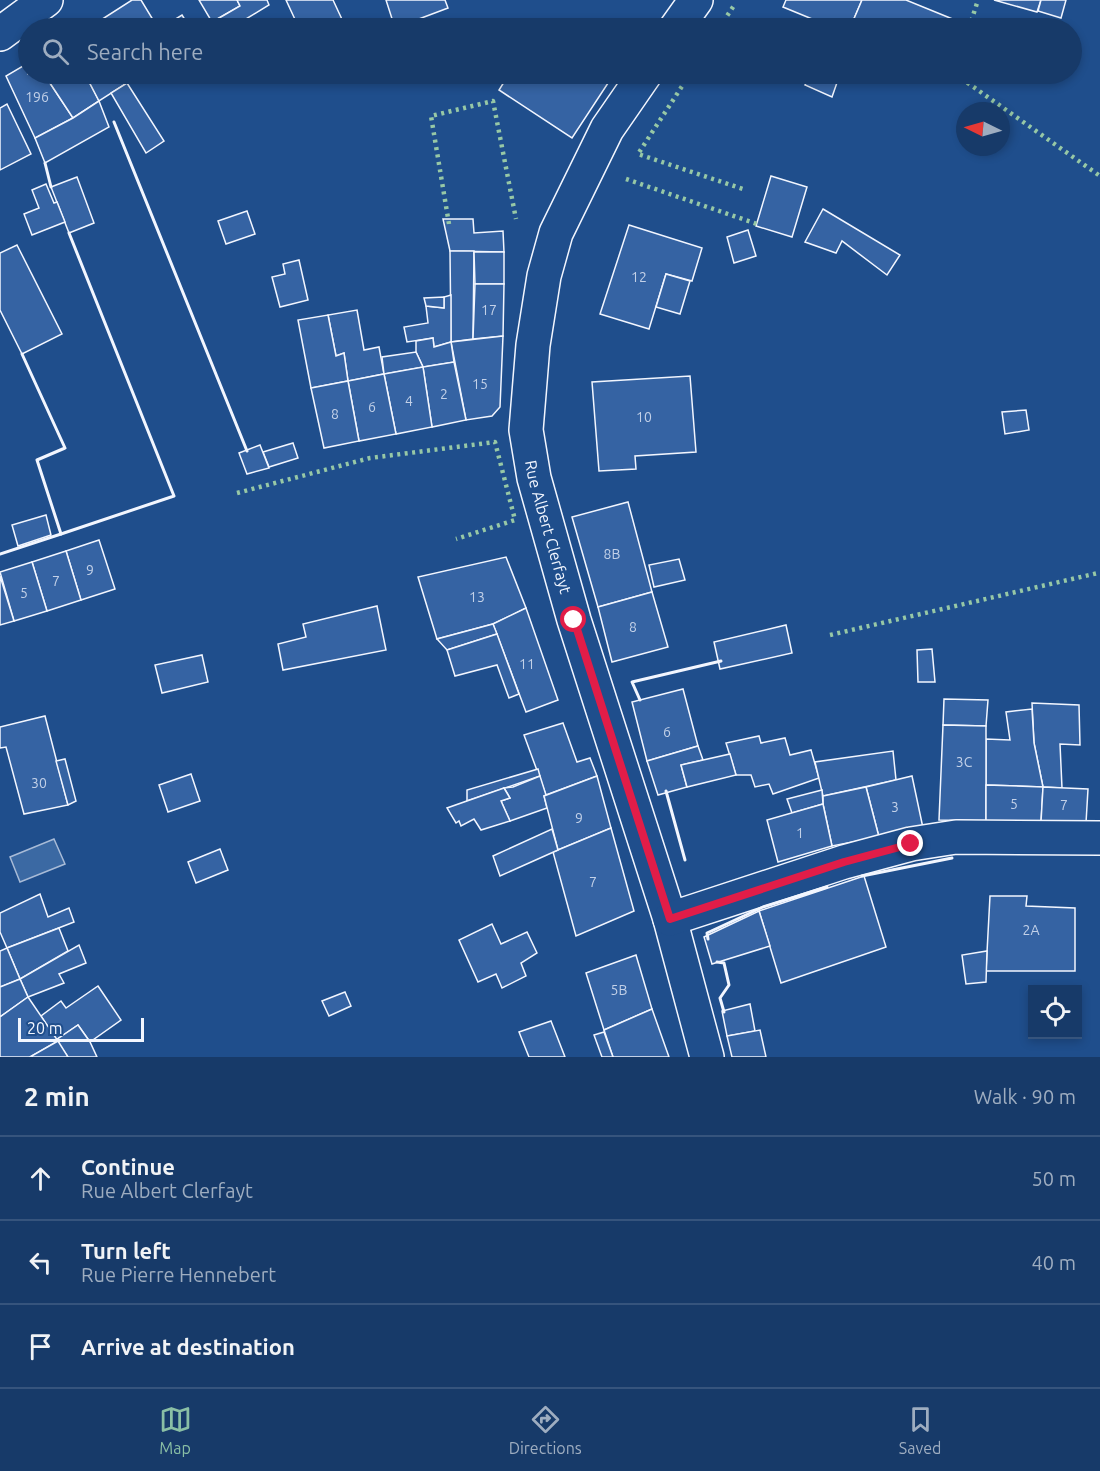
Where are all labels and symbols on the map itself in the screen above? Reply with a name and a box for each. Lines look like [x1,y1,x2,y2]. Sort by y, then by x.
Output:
house number: 196 [25,89,49,105]
north arrow [956,102,1010,156]
house number: 12 [631,269,647,285]
house number: 17 [481,302,497,318]
house number: 15 [472,376,488,392]
house number: 2 [440,386,448,402]
house number: 4 [405,393,413,409]
house number: 6 [368,399,376,415]
house number: 8 [331,406,339,422]
house number: 10 [636,409,652,425]
street label: Rue Albert Clerfayt [522,459,575,596]
house number: 8B [604,546,620,562]
house number: 9 [86,562,94,578]
house number: 7 [52,573,60,589]
house number: 5 [20,585,28,601]
house number: 13 [469,589,485,605]
route start [560,606,586,632]
house number: 8 [629,619,637,635]
house number: 11 [519,656,535,672]
house number: 6 [663,724,671,740]
house number: 3C [956,754,973,770]
house number: 30 [31,775,47,791]
house number: 5 [1010,796,1018,812]
house number: 7 [1060,797,1068,813]
house number: 3 [891,799,899,815]
house number: 9 [575,810,583,826]
house number: 1 [796,825,804,841]
route end [897,830,923,856]
house number: 7 [589,874,597,890]
house number: 2A [1023,922,1040,938]
house number: 5B [611,982,627,998]
scale bar [18,1015,144,1042]

